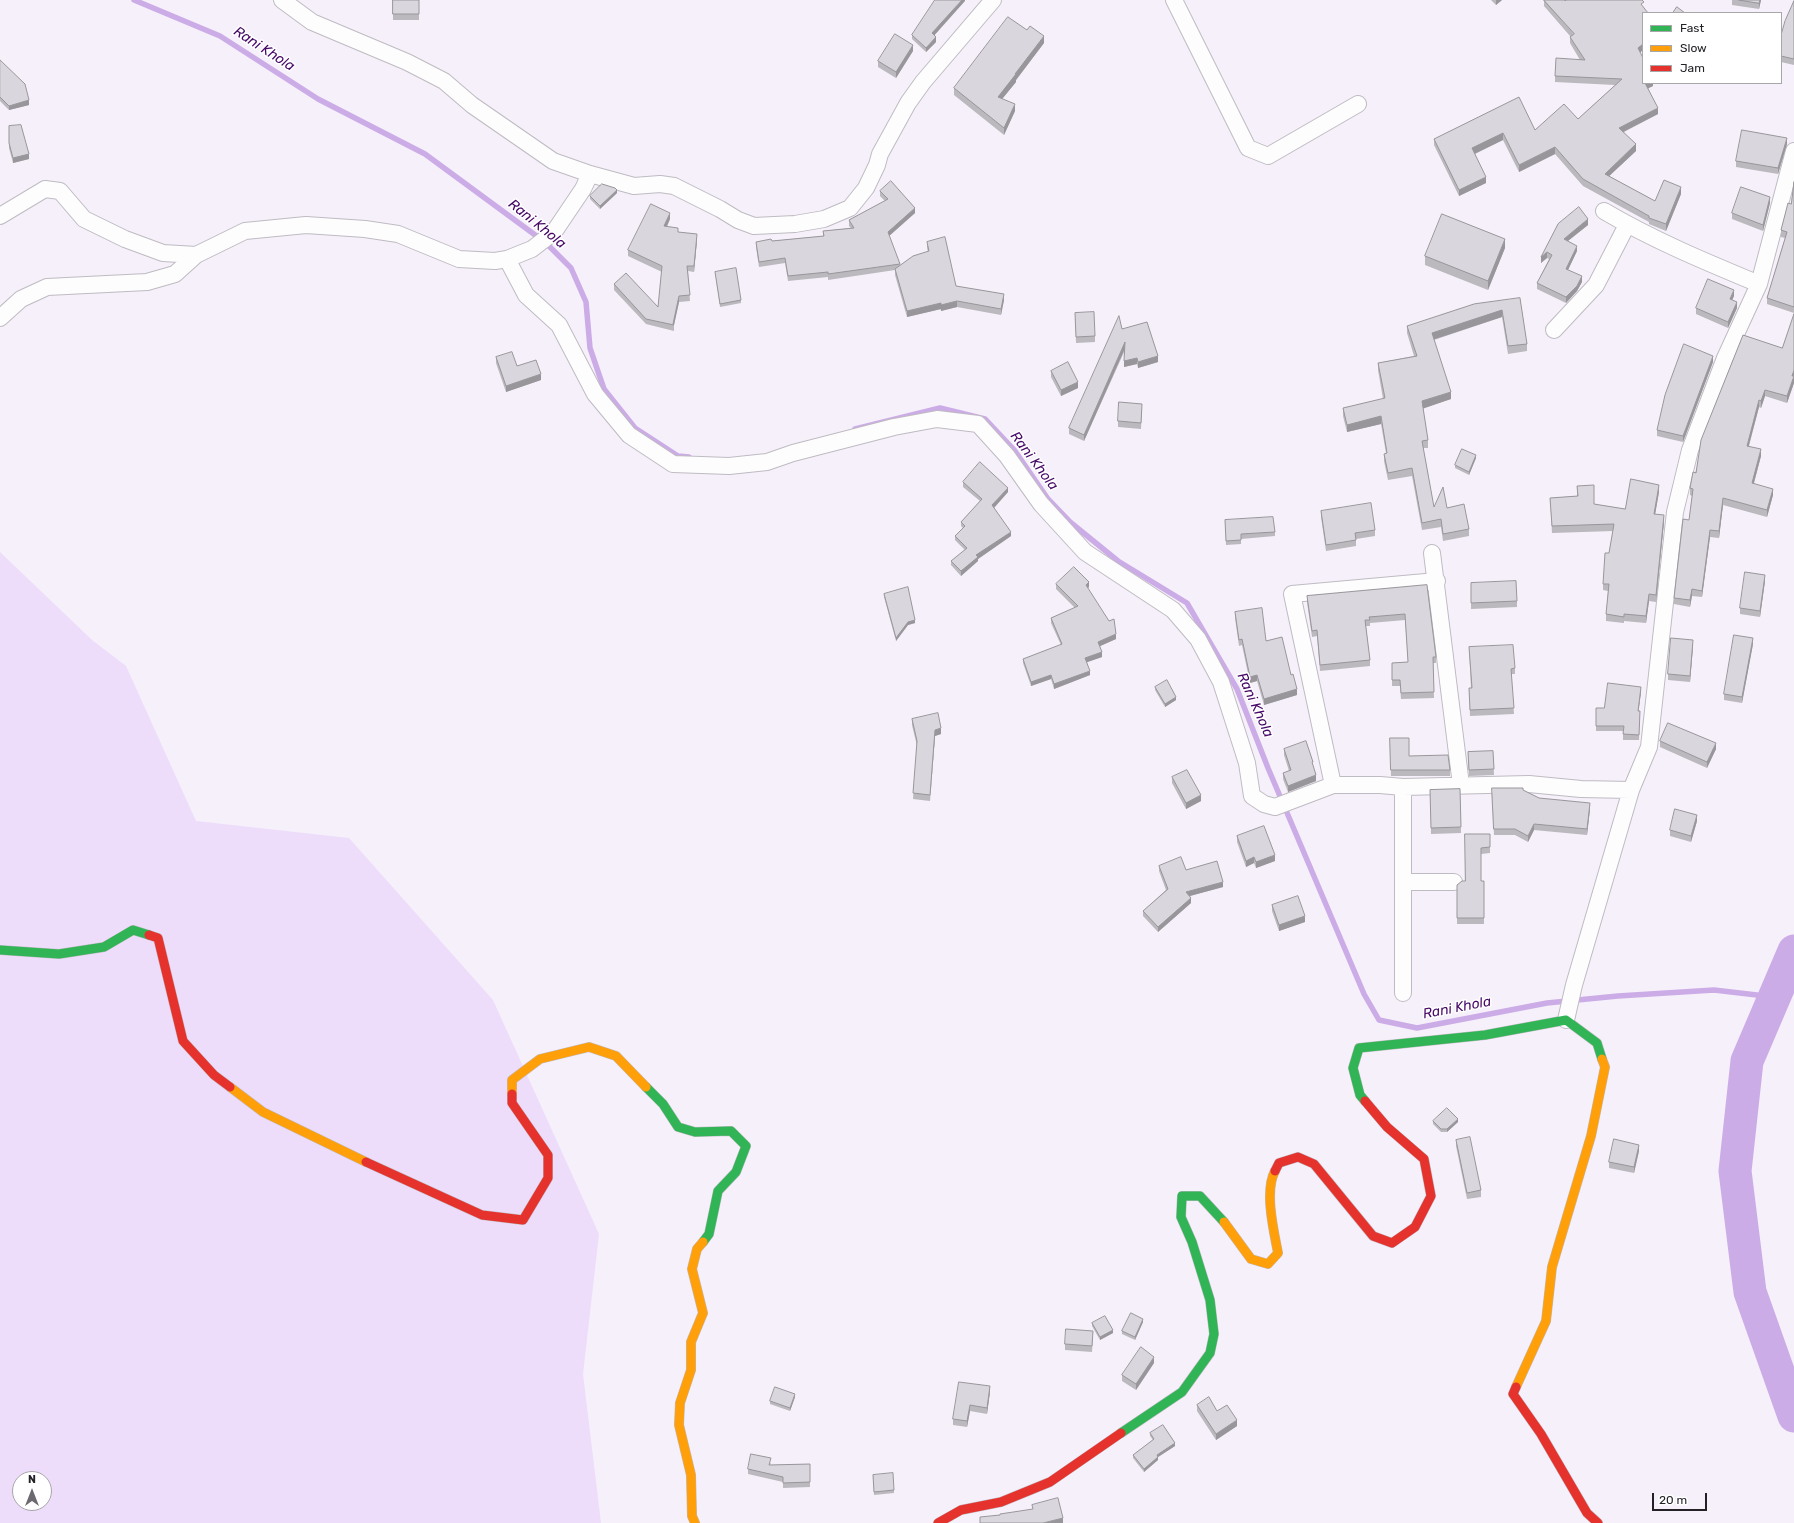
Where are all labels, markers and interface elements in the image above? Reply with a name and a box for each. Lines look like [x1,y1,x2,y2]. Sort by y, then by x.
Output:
legend [1642,12,1782,84]
text: Fast [1680,21,1704,35]
water label: Rani Khola [230,23,298,75]
text: Slow [1680,41,1707,55]
text: Jam [1680,61,1705,75]
water label: Rani Khola [505,196,569,252]
water label: Rani Khola [1006,428,1062,494]
water label: Rani Khola [1233,670,1277,740]
water label: Rani Khola [1421,993,1493,1023]
north arrow [12,1471,52,1511]
text: N [28,1473,36,1486]
scale bar [1654,1485,1709,1511]
text: 20 m [1659,1493,1687,1507]

